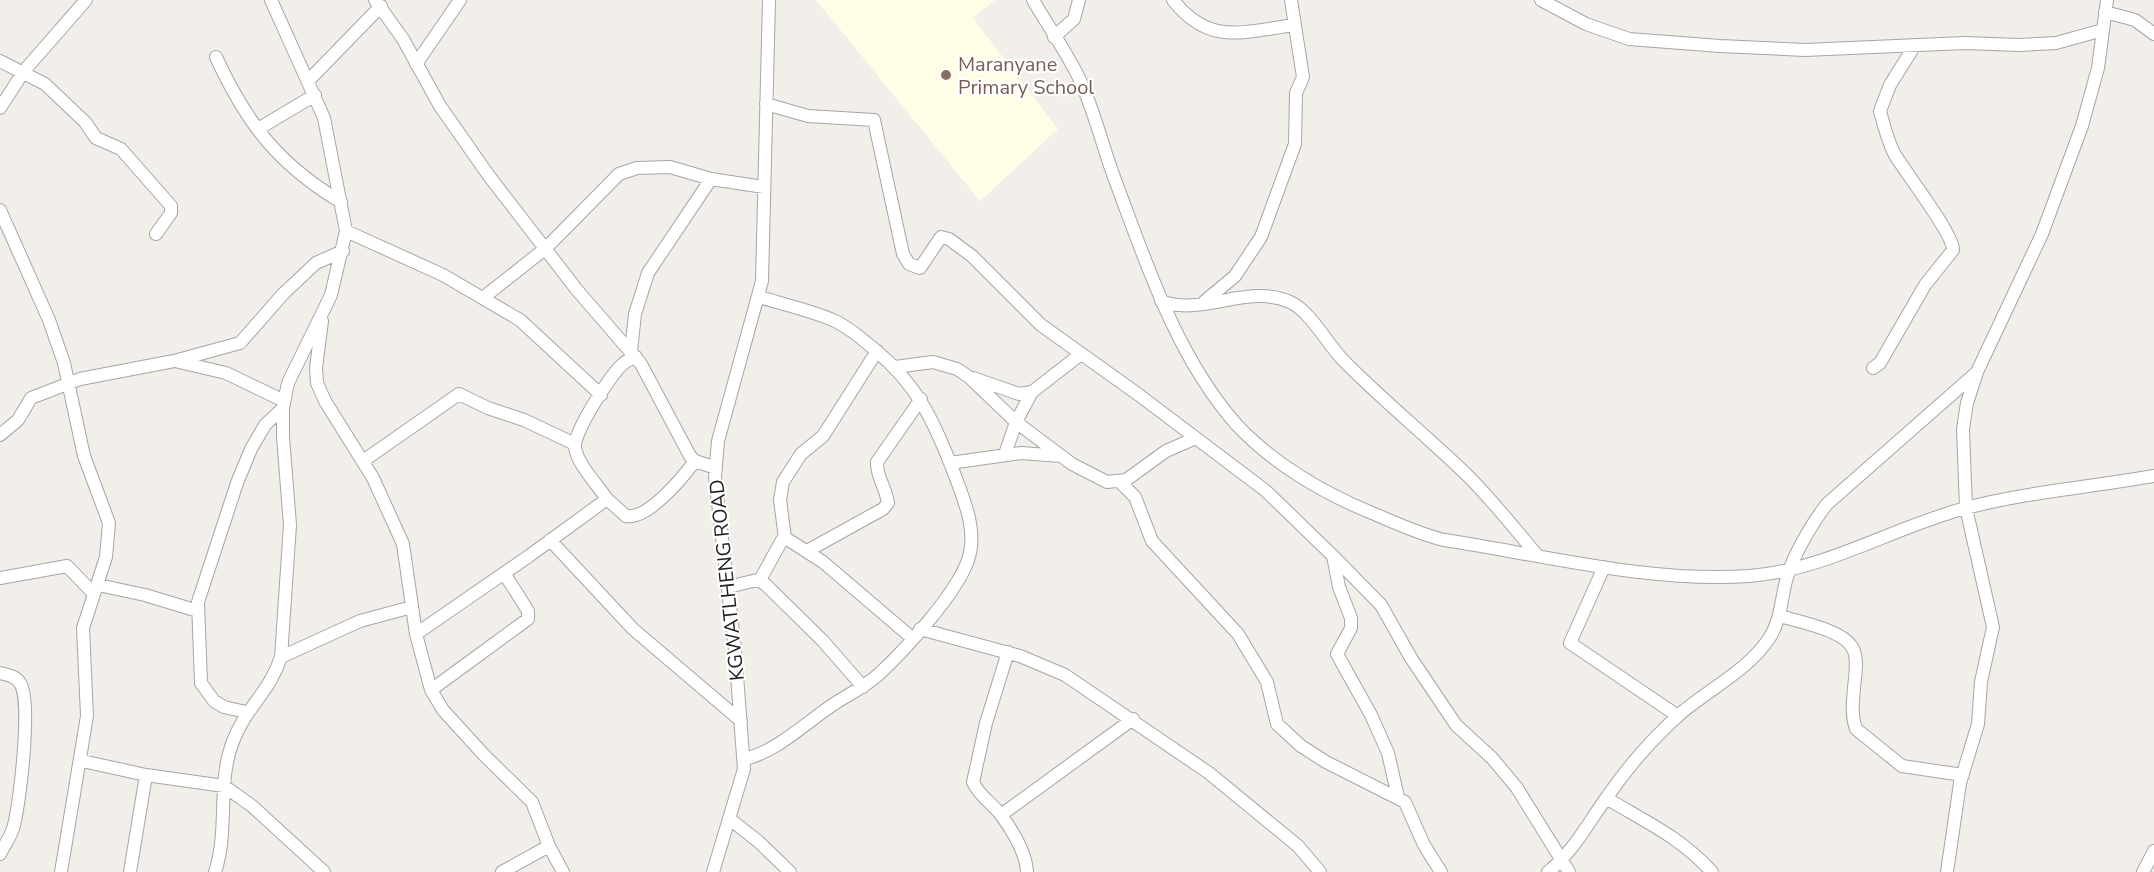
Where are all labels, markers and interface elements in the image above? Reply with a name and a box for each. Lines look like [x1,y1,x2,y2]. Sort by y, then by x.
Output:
place label: Maranyane Primary School [958,51,1094,101]
marker: Maranyane Primary School [939,68,953,82]
street label: KGWATLHENG ROAD [703,478,751,682]

